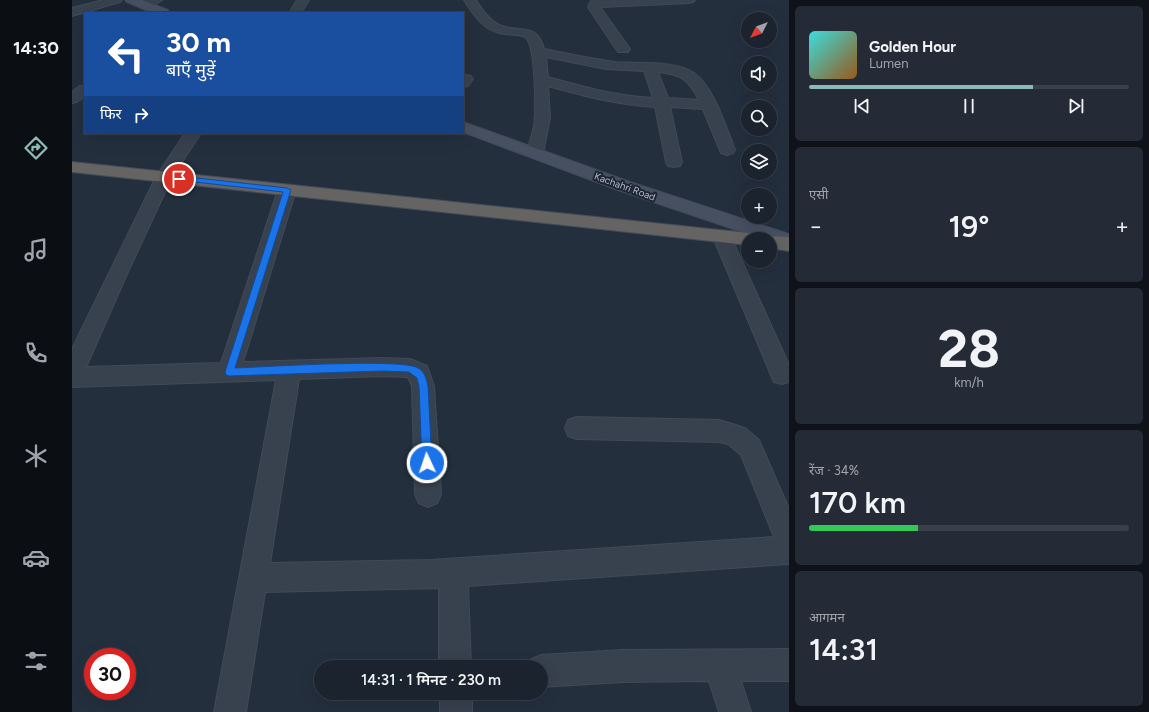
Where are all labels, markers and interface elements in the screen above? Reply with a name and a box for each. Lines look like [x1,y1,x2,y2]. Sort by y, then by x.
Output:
north arrow [741,12,777,48]
map controls [741,12,777,268]
text: 30 m [166,25,231,59]
icon: left [100,28,152,80]
text: 14:30 [13,37,59,59]
text: Golden Hour [869,38,956,56]
button: sound [741,56,777,92]
text: Lumen [869,56,908,71]
text: बाएँ मुड़ें [166,59,216,81]
icon: previous [851,95,873,117]
icon: pause [958,95,980,117]
icon: next [1065,95,1087,117]
button: search [741,100,777,136]
icon: right [130,104,152,126]
text: फिर [100,105,122,123]
icon: directions [22,134,50,162]
button: layers [741,144,777,180]
pin [162,162,196,196]
icon: arrive [168,168,190,190]
street label: Kachahri Road [593,169,657,204]
text: एसी [809,187,828,202]
button: + [741,188,777,224]
text: 19° [948,208,990,245]
text: − [809,213,823,240]
text: + [1115,213,1129,240]
button: − [741,232,777,268]
icon: music [22,236,50,264]
text: 28 [938,318,1000,380]
icon: phone [22,339,50,367]
text: km/h [954,375,984,390]
icon: climate [22,442,50,470]
position arrow [406,442,448,484]
text: रेंज · 34% [809,463,859,478]
text: 170 km [809,484,906,521]
icon: car [22,544,50,572]
text: आगमन [809,610,845,625]
text: 14:31 [809,631,878,668]
icon: filters [22,647,50,675]
speed limit sign: 30 [84,648,136,700]
text: 14:31 · 1 मिनट · 230 m [361,671,501,689]

